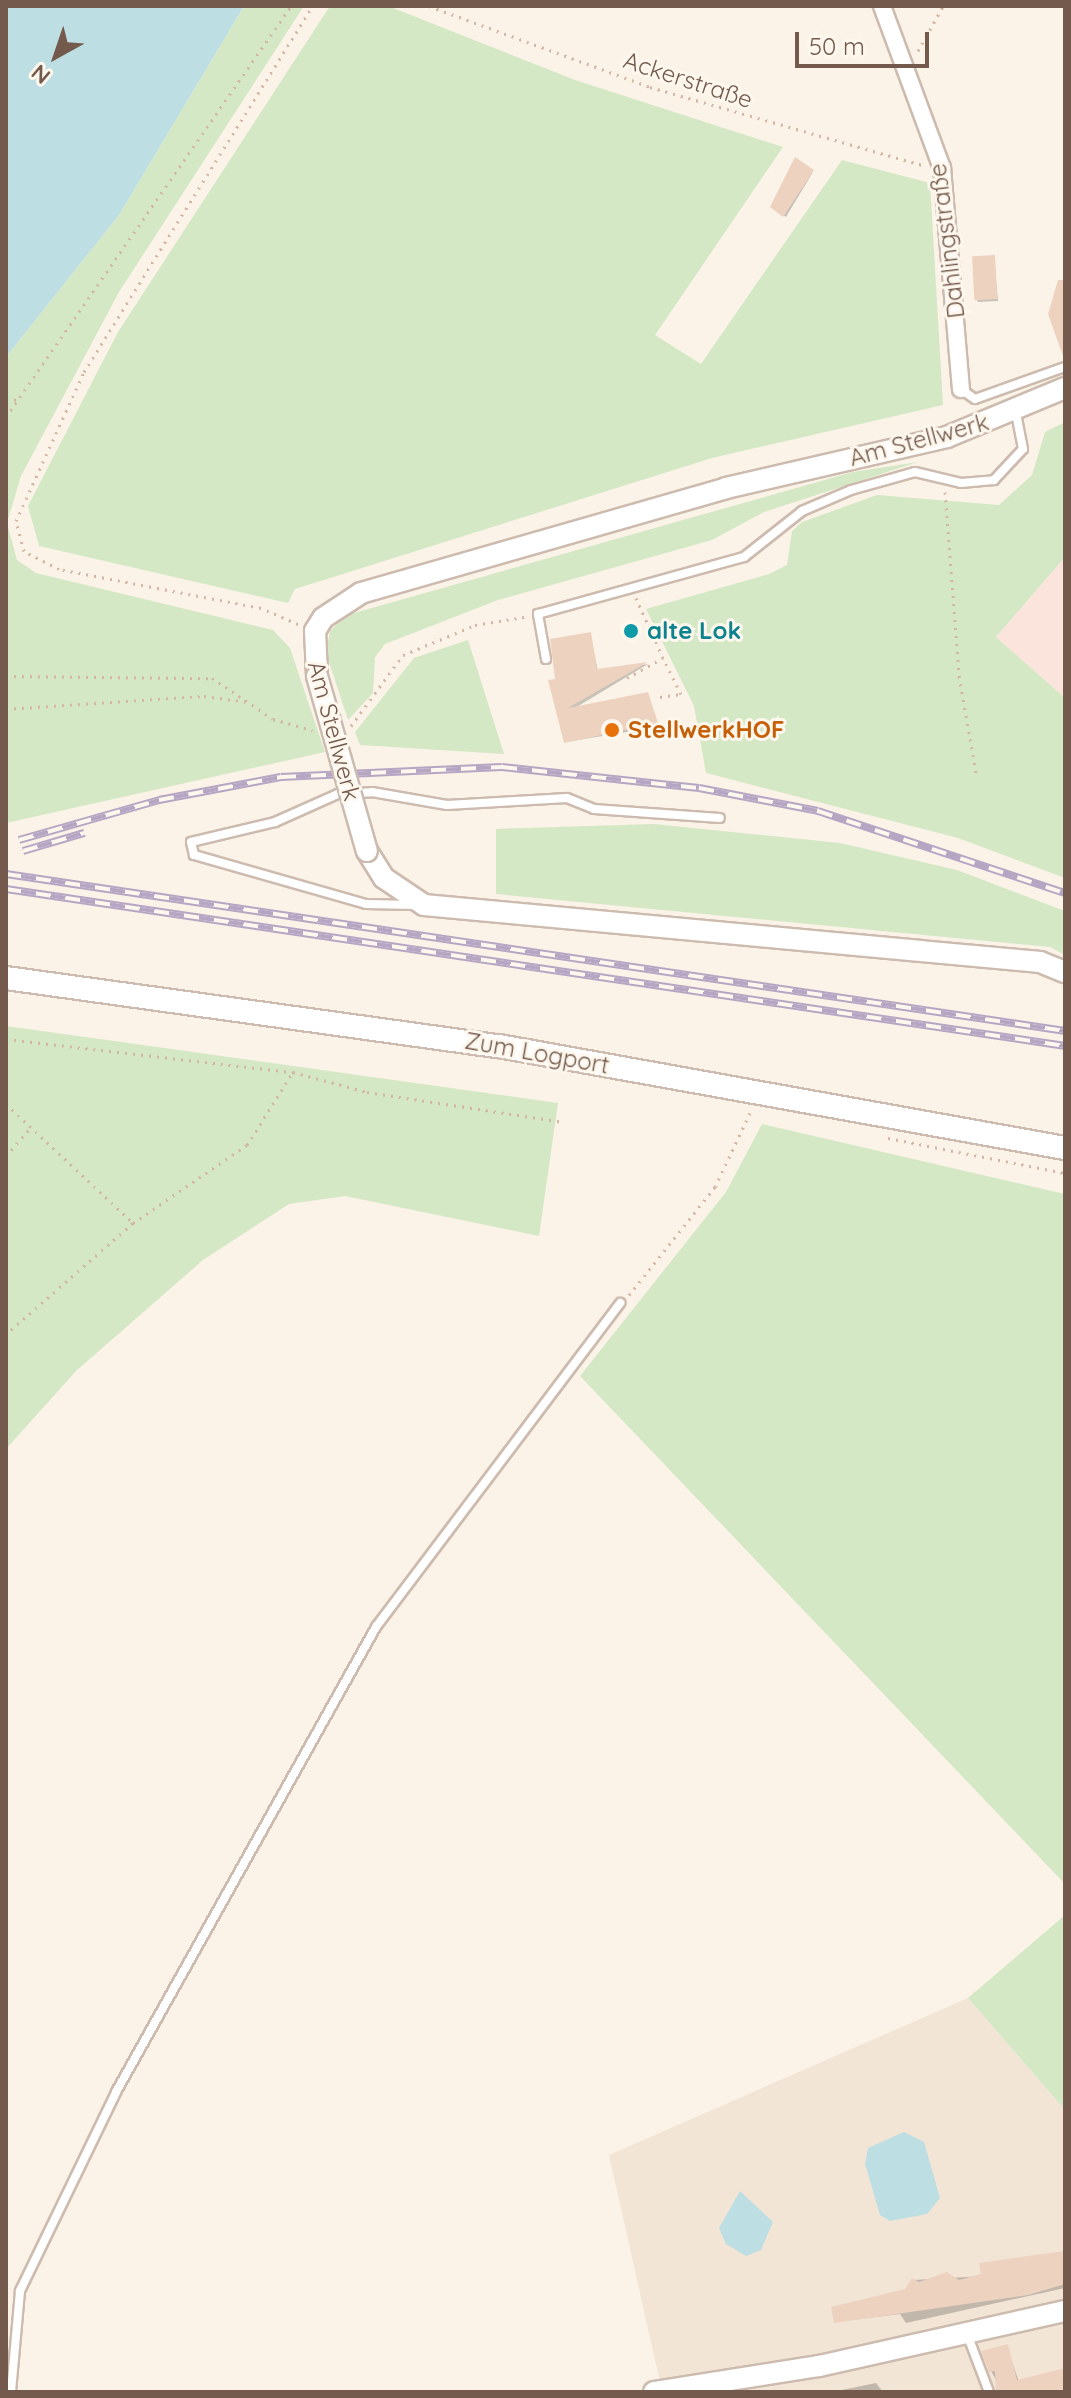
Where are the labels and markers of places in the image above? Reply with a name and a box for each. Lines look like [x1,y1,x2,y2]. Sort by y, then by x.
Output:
place label: alte Lok [647,617,741,645]
marker: alte Lok [622,622,640,640]
place label: StellwerkHOF [628,716,784,744]
marker: StellwerkHOF [603,721,621,739]

